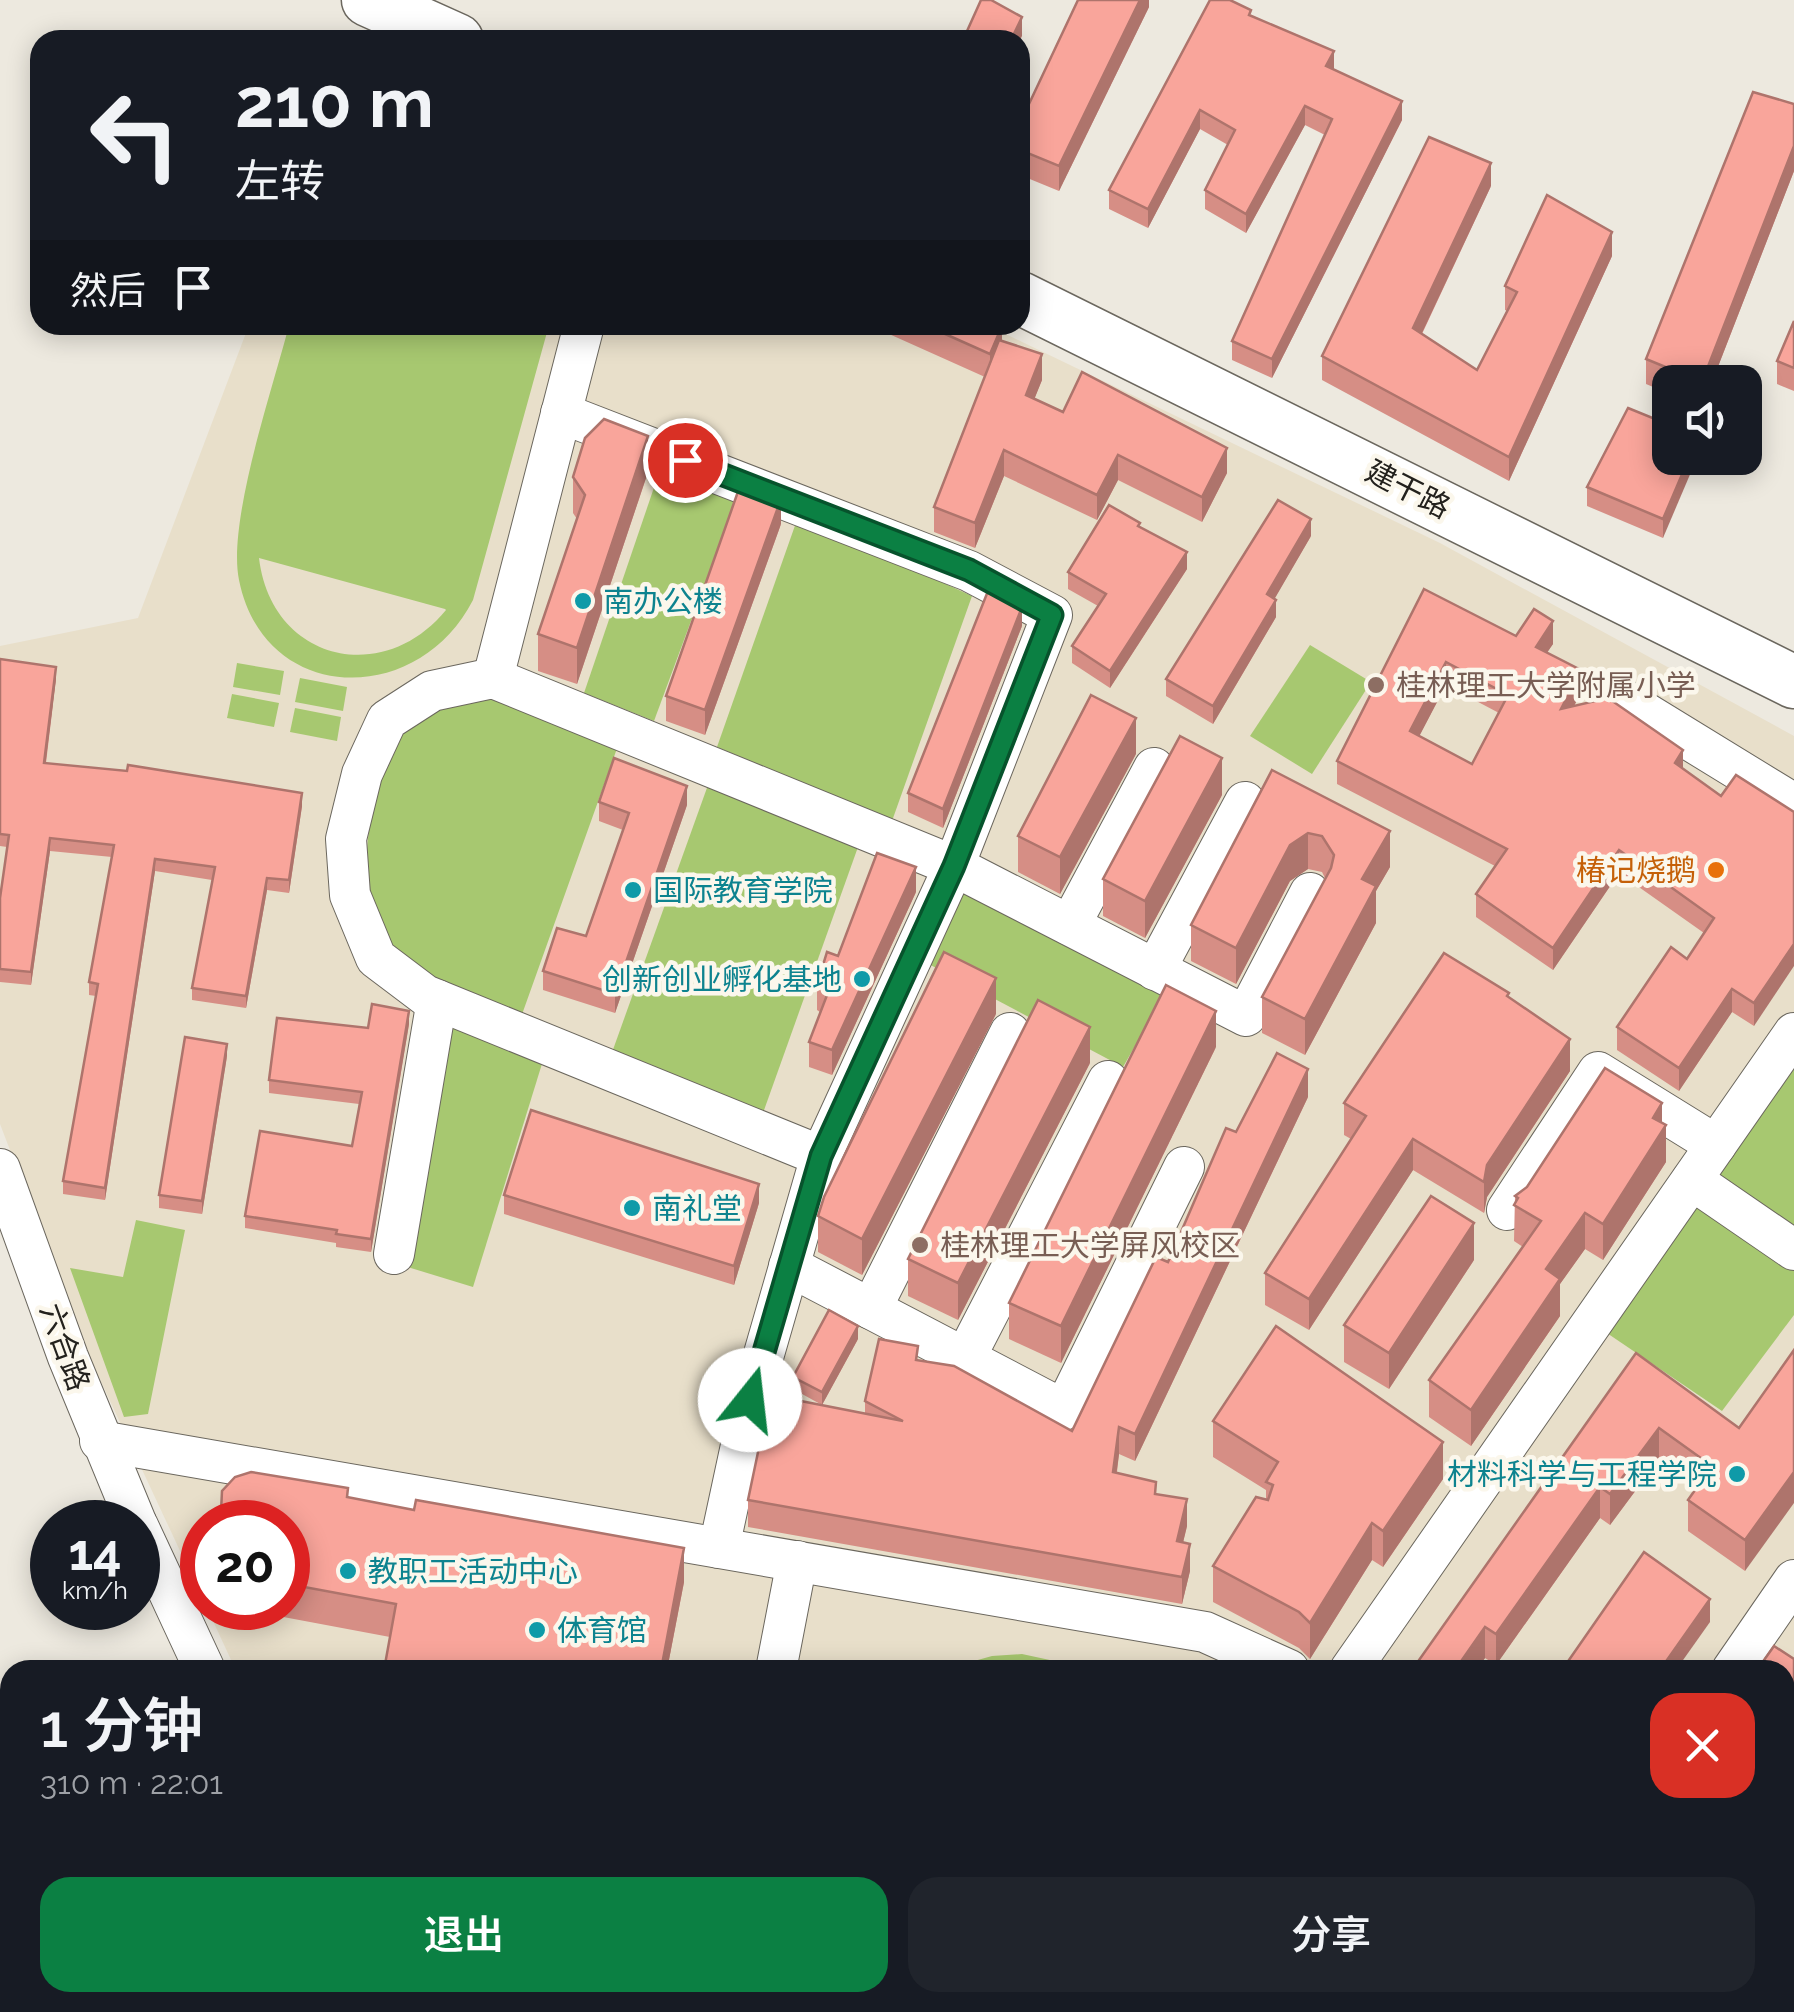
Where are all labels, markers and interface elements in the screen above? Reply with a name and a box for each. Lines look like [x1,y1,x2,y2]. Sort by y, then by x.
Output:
text: 210 m [235,61,434,143]
icon: left [70,70,200,200]
text: 左转 [235,155,325,208]
icon: arrive [166,260,221,315]
text: 然后 [70,268,146,313]
map controls [1652,365,1762,475]
button: sound [1652,365,1762,475]
pin [643,418,728,503]
icon: arrive [658,433,713,488]
street label: 建干路 [1360,453,1456,525]
place label: 南办公楼 [603,584,723,619]
marker: 南办公楼 [572,590,594,612]
place label: 桂林理工大学附属小学 [1396,668,1696,703]
marker: 桂林理工大学附属小学 [1365,674,1387,696]
place label: 椿记烧鹅 [1576,853,1696,888]
marker: 椿记烧鹅 [1705,859,1727,881]
place label: 国际教育学院 [653,873,833,908]
marker: 国际教育学院 [622,879,644,901]
place label: 创新创业孵化基地 [602,962,842,997]
marker: 创新创业孵化基地 [851,968,873,990]
place label: 南礼堂 [652,1191,742,1226]
marker: 南礼堂 [621,1197,643,1219]
place label: 桂林理工大学屏风校区 [940,1228,1240,1263]
marker: 桂林理工大学屏风校区 [909,1234,931,1256]
street label: 六合路 [33,1299,97,1395]
position arrow [698,1348,802,1452]
place label: 材料科学与工程学院 [1447,1457,1717,1492]
marker: 材料科学与工程学院 [1726,1463,1748,1485]
speed limit sign: 20 [180,1500,310,1630]
text: 14 [68,1523,122,1582]
place label: 教职工活动中心 [368,1554,578,1589]
marker: 教职工活动中心 [337,1560,359,1582]
text: km/h [62,1575,128,1605]
place label: 体育馆 [557,1613,647,1648]
marker: 体育馆 [526,1619,548,1641]
text: 1 分钟 [40,1691,203,1761]
button: close [1650,1693,1755,1798]
text: 310 m · 22:01 [40,1764,223,1801]
button: 退出 [40,1877,888,1992]
button: 分享 [908,1877,1755,1992]

